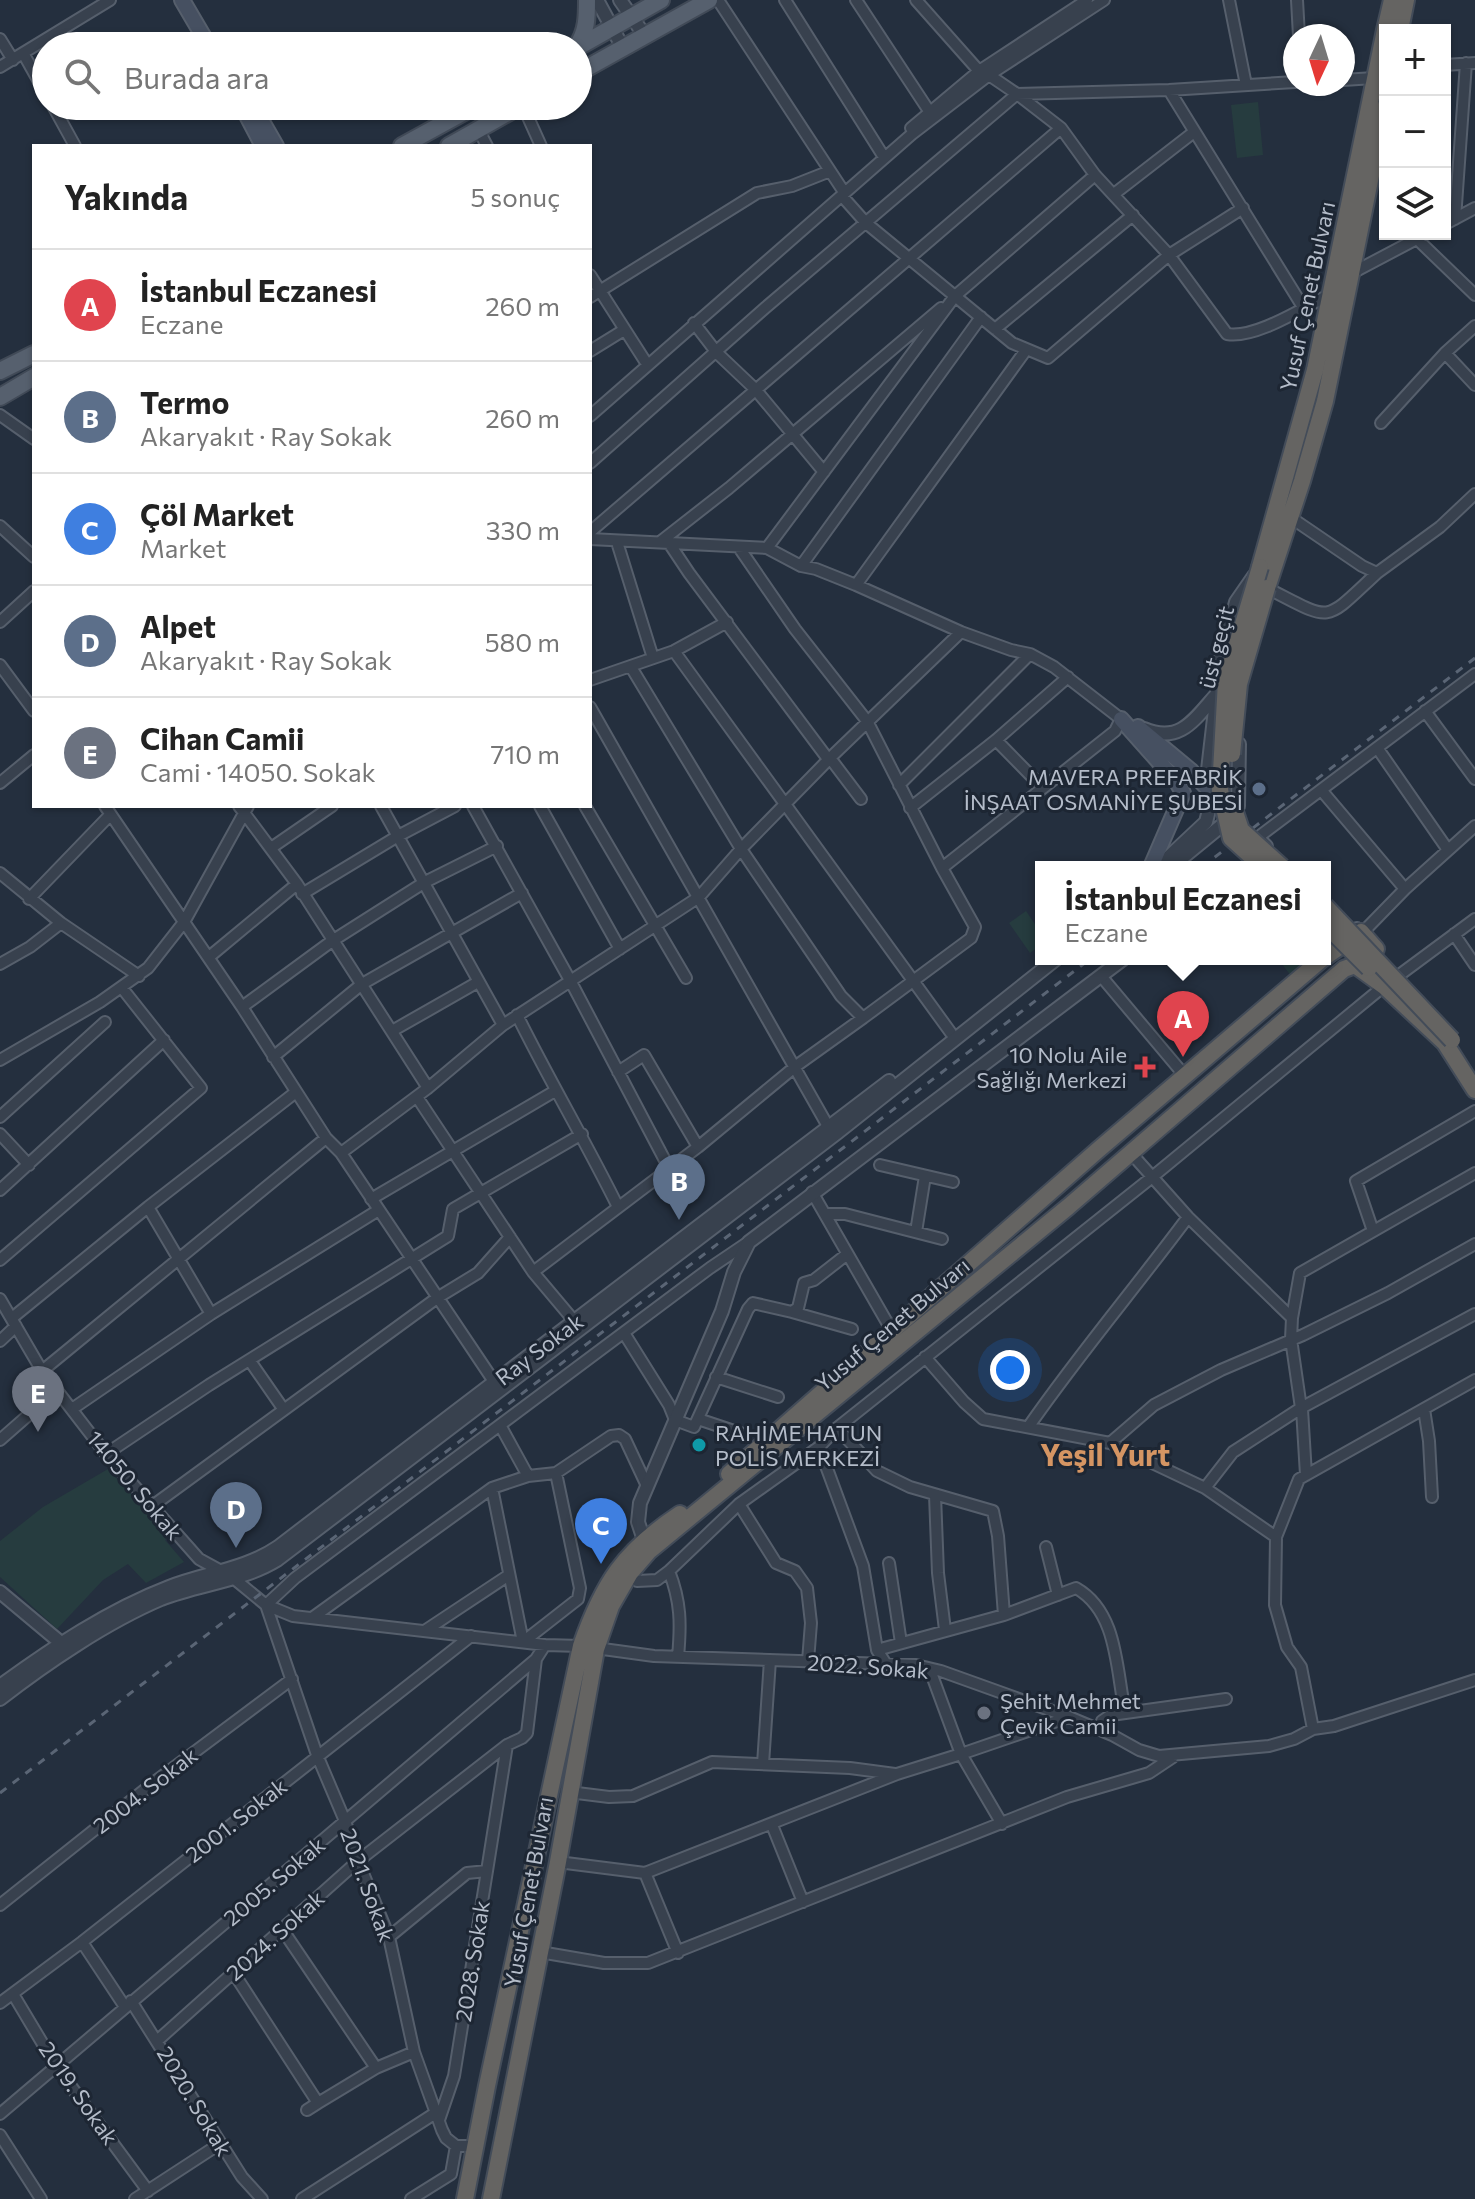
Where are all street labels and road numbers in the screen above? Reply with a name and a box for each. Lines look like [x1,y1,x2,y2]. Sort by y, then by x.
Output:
street label: Yusuf Çenet Bulvarı [1274,199,1340,393]
street label: üst geçit [1193,603,1239,691]
street label: Yusuf Çenet Bulvarı [809,1251,975,1397]
street label: Ray Sokak [490,1307,588,1391]
street label: 14050. Sokak [81,1425,189,1545]
street label: 2022. Sokak [806,1648,930,1684]
street label: 2004. Sokak [88,1741,202,1839]
street label: 2001. Sokak [180,1772,292,1868]
street label: Yusuf Çenet Bulvarı [498,1794,558,1990]
street label: 2021. Sokak [335,1825,401,1946]
street label: 2005. Sokak [218,1831,330,1931]
street label: 2024. Sokak [221,1884,329,1986]
street label: 2028. Sokak [449,1898,495,2024]
street label: 2019. Sokak [34,2036,124,2150]
street label: 2020. Sokak [152,2041,238,2161]

